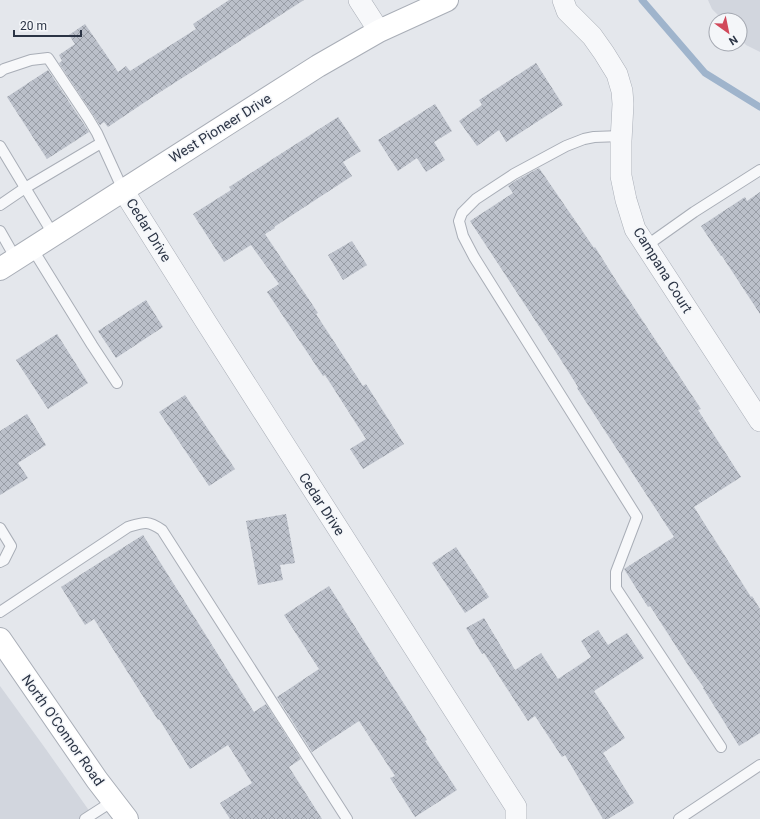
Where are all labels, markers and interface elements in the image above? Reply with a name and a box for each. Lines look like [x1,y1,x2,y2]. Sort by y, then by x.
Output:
scale bar [14,12,81,38]
north arrow [708,12,748,52]
text: 20 m [20,19,47,33]
text: N [726,32,740,48]
street label: West Pioneer Drive [166,90,274,166]
street label: Cedar Drive [123,195,175,265]
street label: Campana Court [630,224,696,316]
street label: Cedar Drive [296,470,348,538]
street label: North O'Connor Road [19,671,107,789]

